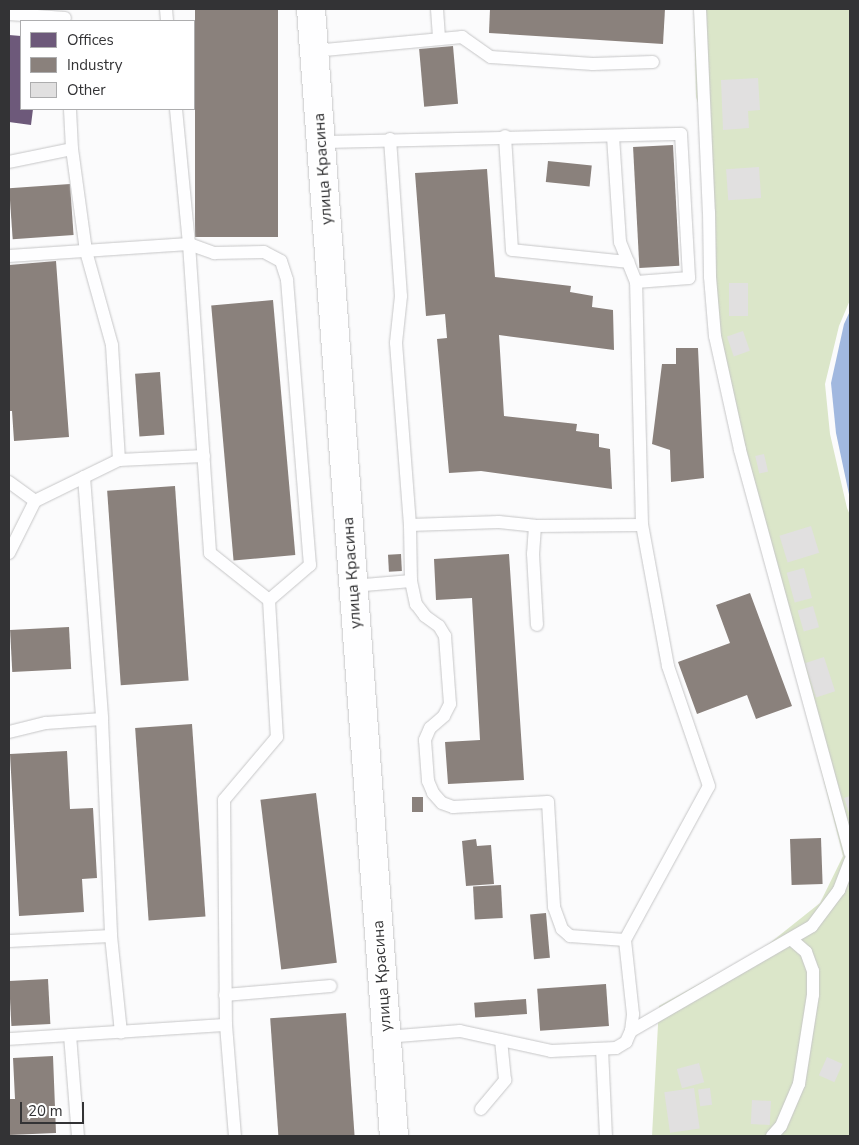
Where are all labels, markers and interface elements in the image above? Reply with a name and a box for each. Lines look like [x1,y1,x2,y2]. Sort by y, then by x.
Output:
legend [20,20,195,110]
text: Offices [67,30,114,50]
text: Industry [67,55,122,75]
text: Other [67,80,106,100]
street label: улица Красина [310,112,336,226]
street label: улица Красина [339,516,365,630]
street label: улица Красина [369,919,395,1033]
scale bar [22,1092,86,1124]
text: 20 m [28,1101,63,1121]

